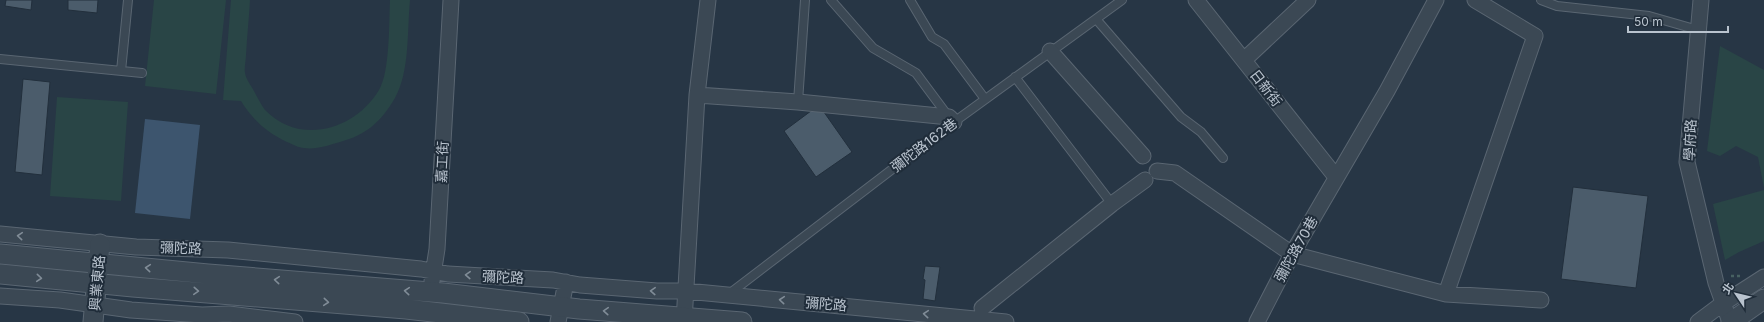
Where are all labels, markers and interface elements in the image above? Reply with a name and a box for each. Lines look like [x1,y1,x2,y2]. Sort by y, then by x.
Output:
scale bar [1628,8,1728,34]
text: 50 m [1634,14,1663,29]
street label: 日新街 [1247,66,1286,109]
street label: 彌陀路162巷 [887,114,960,175]
street label: 學府路 [1680,119,1699,161]
street label: 嘉工街 [432,141,451,183]
street label: 彌陀路70巷 [1271,213,1321,285]
one-way arrow [17,231,23,240]
street label: 彌陀路 [160,238,202,257]
street label: 興業東路 [86,254,107,312]
one-way arrow [145,264,151,273]
street label: 彌陀路 [482,267,524,286]
one-way arrow [465,271,471,279]
one-way arrow [36,273,42,282]
north arrow [1716,274,1756,314]
one-way arrow [274,275,280,284]
text: 北 [1719,280,1737,297]
one-way arrow [193,287,199,296]
one-way arrow [404,287,410,296]
one-way arrow [650,287,656,295]
street label: 彌陀路 [804,293,848,314]
one-way arrow [779,296,785,305]
one-way arrow [323,298,329,307]
one-way arrow [603,306,609,315]
one-way arrow [923,310,929,319]

